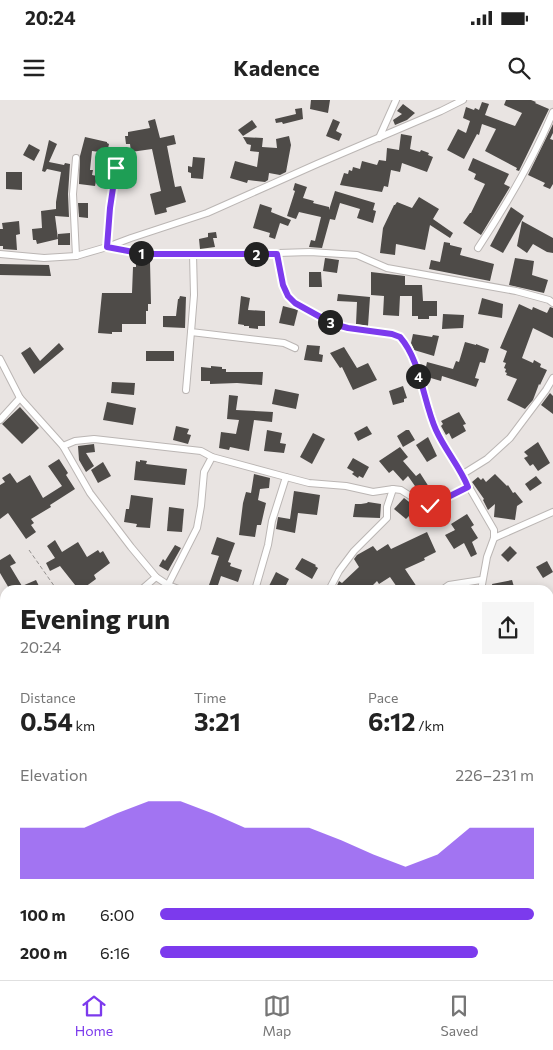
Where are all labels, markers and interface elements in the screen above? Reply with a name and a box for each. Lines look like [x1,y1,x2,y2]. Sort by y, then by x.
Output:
text: 20:24 [25,6,76,29]
icon: menu [20,54,48,82]
text: Kadence [233,54,320,81]
icon: search [505,54,533,82]
pin [95,147,137,189]
icon: arrive [102,154,130,182]
pin: 1 [128,240,154,266]
pin: 2 [244,242,268,266]
text: 1 [138,245,145,262]
text: 2 [253,246,260,263]
pin: 3 [318,310,342,334]
text: 3 [326,314,335,331]
pin: 4 [406,364,430,388]
text: 4 [414,368,423,385]
pin [409,485,451,527]
icon: check [416,492,444,520]
text: Evening run [20,601,170,635]
button: share [482,602,534,654]
text: 20:24 [20,637,61,656]
text: Distance [20,689,76,706]
text: Time [194,689,226,706]
text: Pace [368,689,398,706]
text: 0.54 [20,706,73,736]
text: 3:21 [194,706,241,736]
text: 6:12 [368,706,416,736]
text: km [73,717,95,734]
text: /km [416,717,444,734]
text: Elevation [20,765,88,784]
text: 226–231 m [455,765,534,784]
text: 100 m [20,905,66,924]
text: 6:00 [100,905,134,924]
text: 200 m [20,943,67,962]
text: 6:16 [100,943,130,962]
tab: Home [75,992,113,1039]
tab: Map [262,992,291,1039]
tab: Saved [441,992,478,1039]

